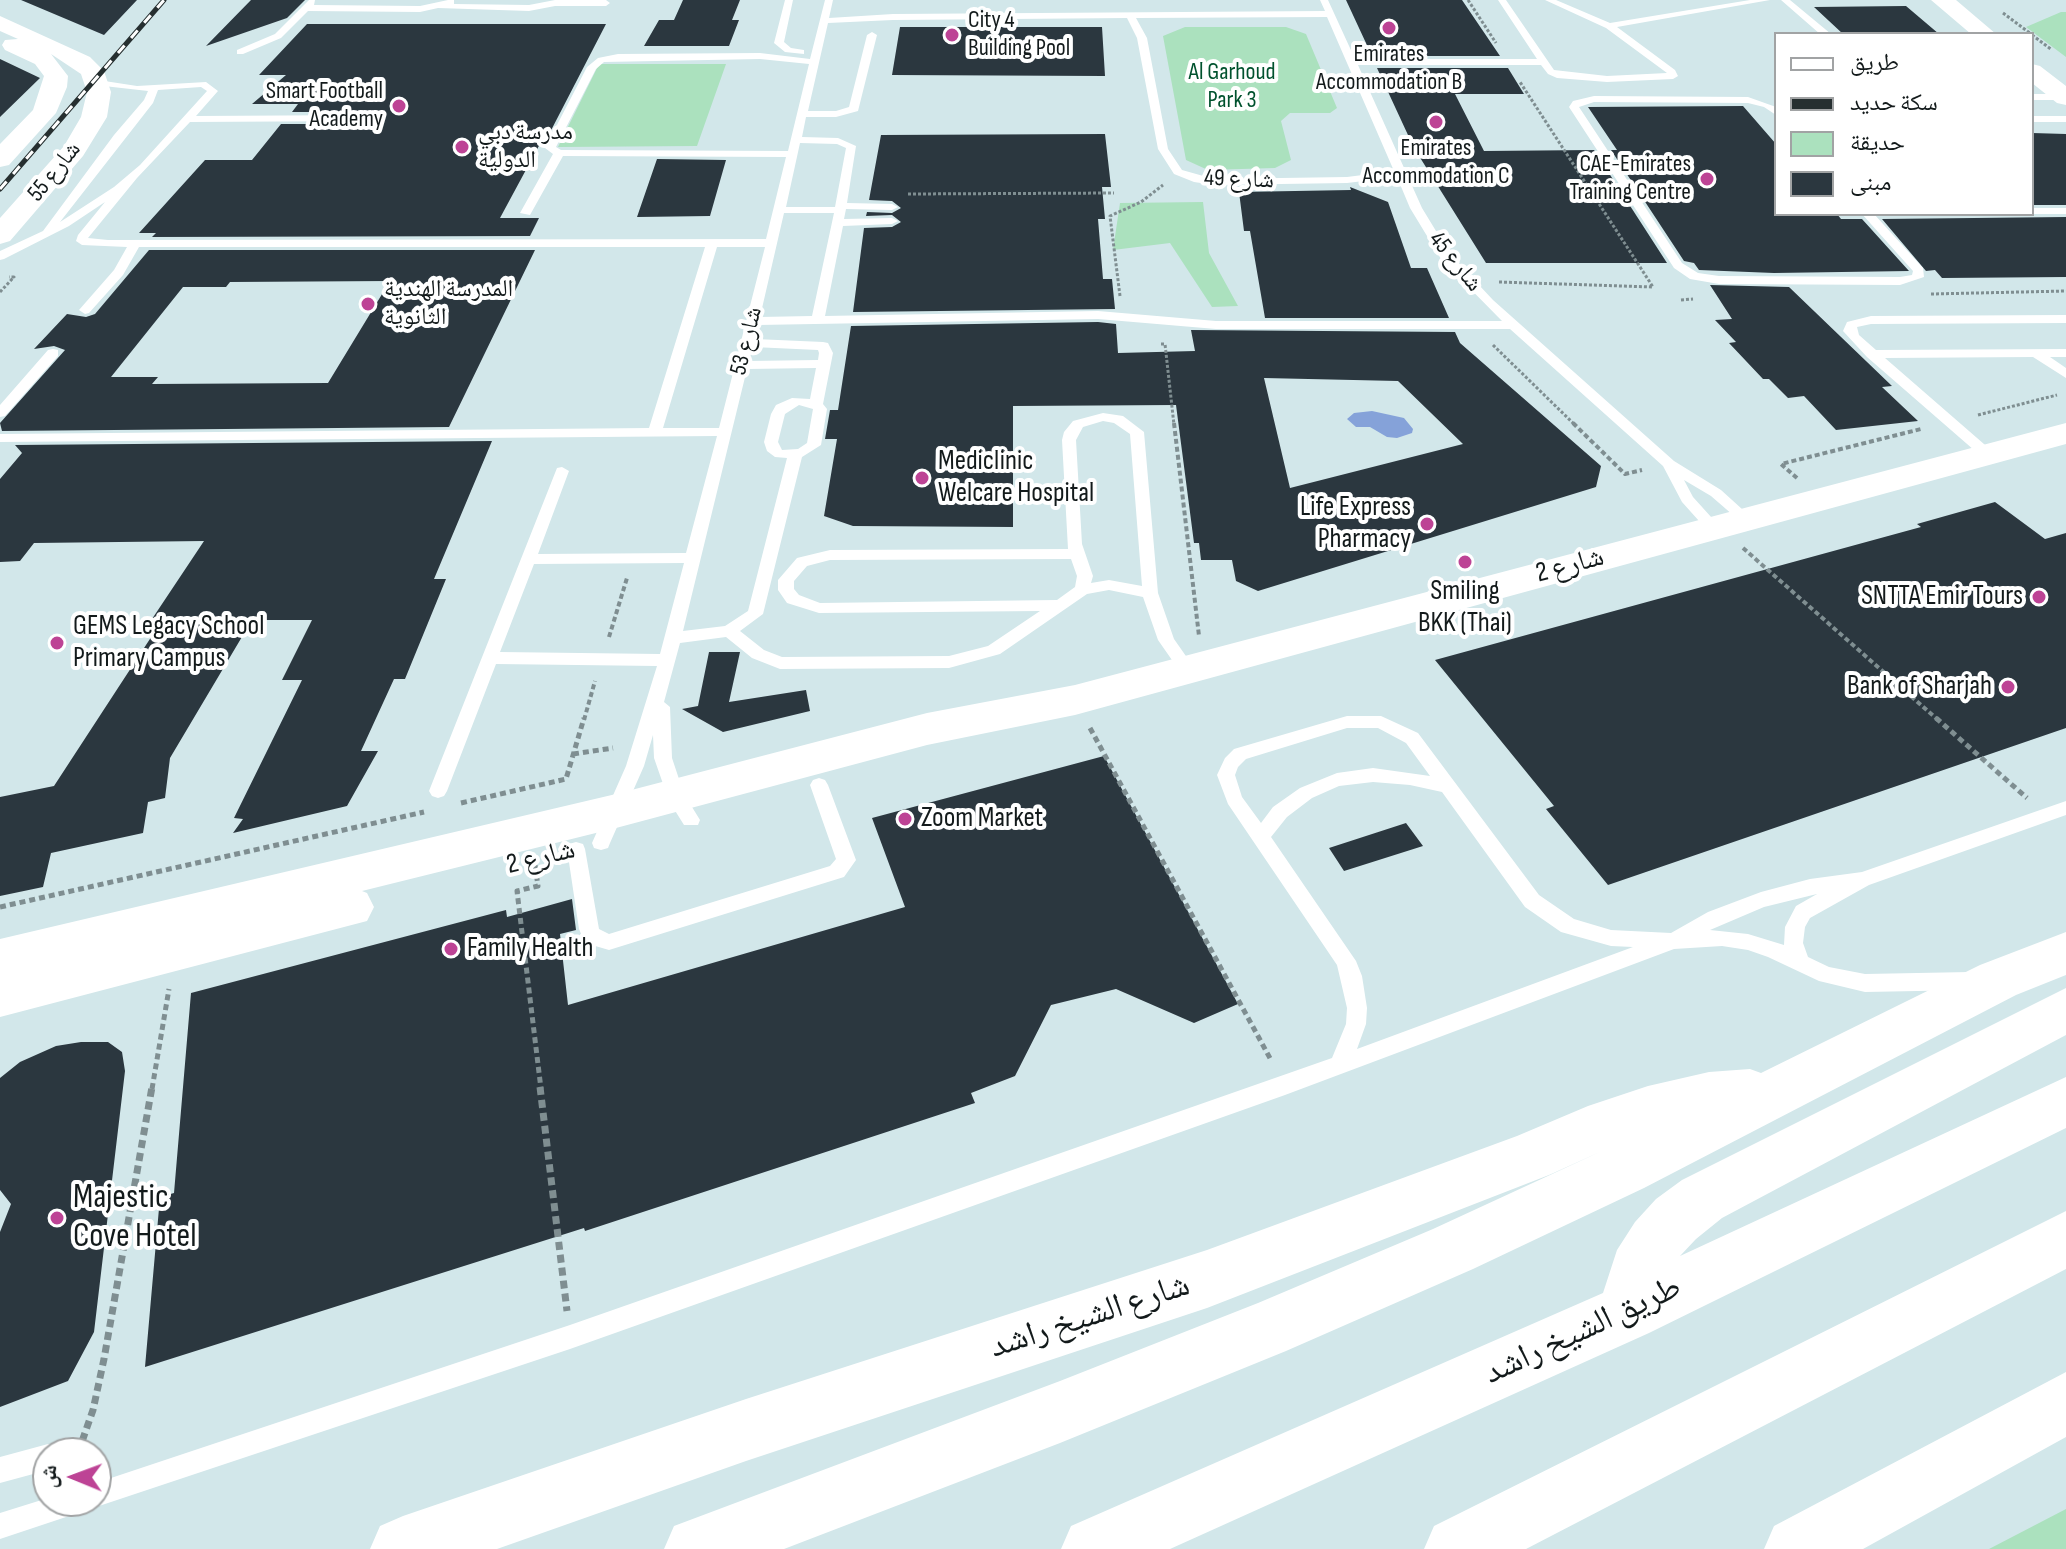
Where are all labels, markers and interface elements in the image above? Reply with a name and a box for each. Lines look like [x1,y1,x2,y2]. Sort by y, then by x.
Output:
place label: City 4 Building Pool [968,7,1070,63]
marker: Emirates Accommodation B [1380,19,1398,37]
marker: City 4 Building Pool [943,26,961,44]
legend [1774,32,2034,216]
place label: Emirates Accommodation B [1316,41,1462,97]
text: طريق [1850,48,1899,77]
park label: Al Garhoud Park 3 [1188,59,1276,115]
place label: Smart Football Academy [266,78,383,134]
text: سكة حديد [1850,88,1938,117]
marker: Smart Football Academy [390,97,408,115]
marker: Emirates Accommodation C [1427,113,1445,131]
place label: مدرسة دبي الدولية [478,119,573,175]
text: حديقة [1850,128,1905,157]
place label: Emirates Accommodation C [1362,135,1510,191]
street label: شارع 55 [22,136,88,208]
marker: مدرسة دبي الدولية [453,138,471,156]
place label: CAE-Emirates Training Centre [1569,151,1691,207]
street label: شارع 49 [1203,164,1275,196]
text: مبنى [1850,168,1891,197]
marker: CAE-Emirates Training Centre [1698,170,1716,188]
street label: شارع 45 [1422,226,1488,298]
place label: المدرسة الهندية الثانوية [384,276,513,332]
marker: المدرسة الهندية الثانوية [359,295,377,313]
street label: شارع 53 [725,304,769,378]
place label: Mediclinic Welcare Hospital [938,445,1094,511]
marker: Mediclinic Welcare Hospital [913,469,931,487]
place label: Life Express Pharmacy [1300,491,1411,557]
marker: Life Express Pharmacy [1418,515,1436,533]
street label: شارع 2 [1532,541,1608,591]
marker: Smiling BKK (Thai) [1456,553,1474,571]
place label: Smiling BKK (Thai) [1418,575,1512,641]
place label: SNTTA Emir Tours [1861,580,2023,614]
marker: SNTTA Emir Tours [2030,588,2048,606]
place label: GEMS Legacy School Primary Campus [73,610,264,676]
marker: GEMS Legacy School Primary Campus [48,634,66,652]
place label: Bank of Sharjah [1847,670,1992,704]
marker: Bank of Sharjah [1999,678,2017,696]
place label: Zoom Market [921,802,1043,836]
marker: Zoom Market [896,810,914,828]
street label: شارع 2 [503,833,579,883]
place label: Family Health [467,932,594,966]
marker: Family Health [442,940,460,958]
place label: Majestic Cove Hotel [73,1178,196,1258]
marker: Majestic Cove Hotel [48,1209,66,1227]
street label: شارع الشيخ راشد [985,1265,1195,1369]
street label: طريق الشيخ راشد [1478,1268,1688,1394]
north arrow [32,1437,112,1517]
text: ش [36,1465,63,1489]

